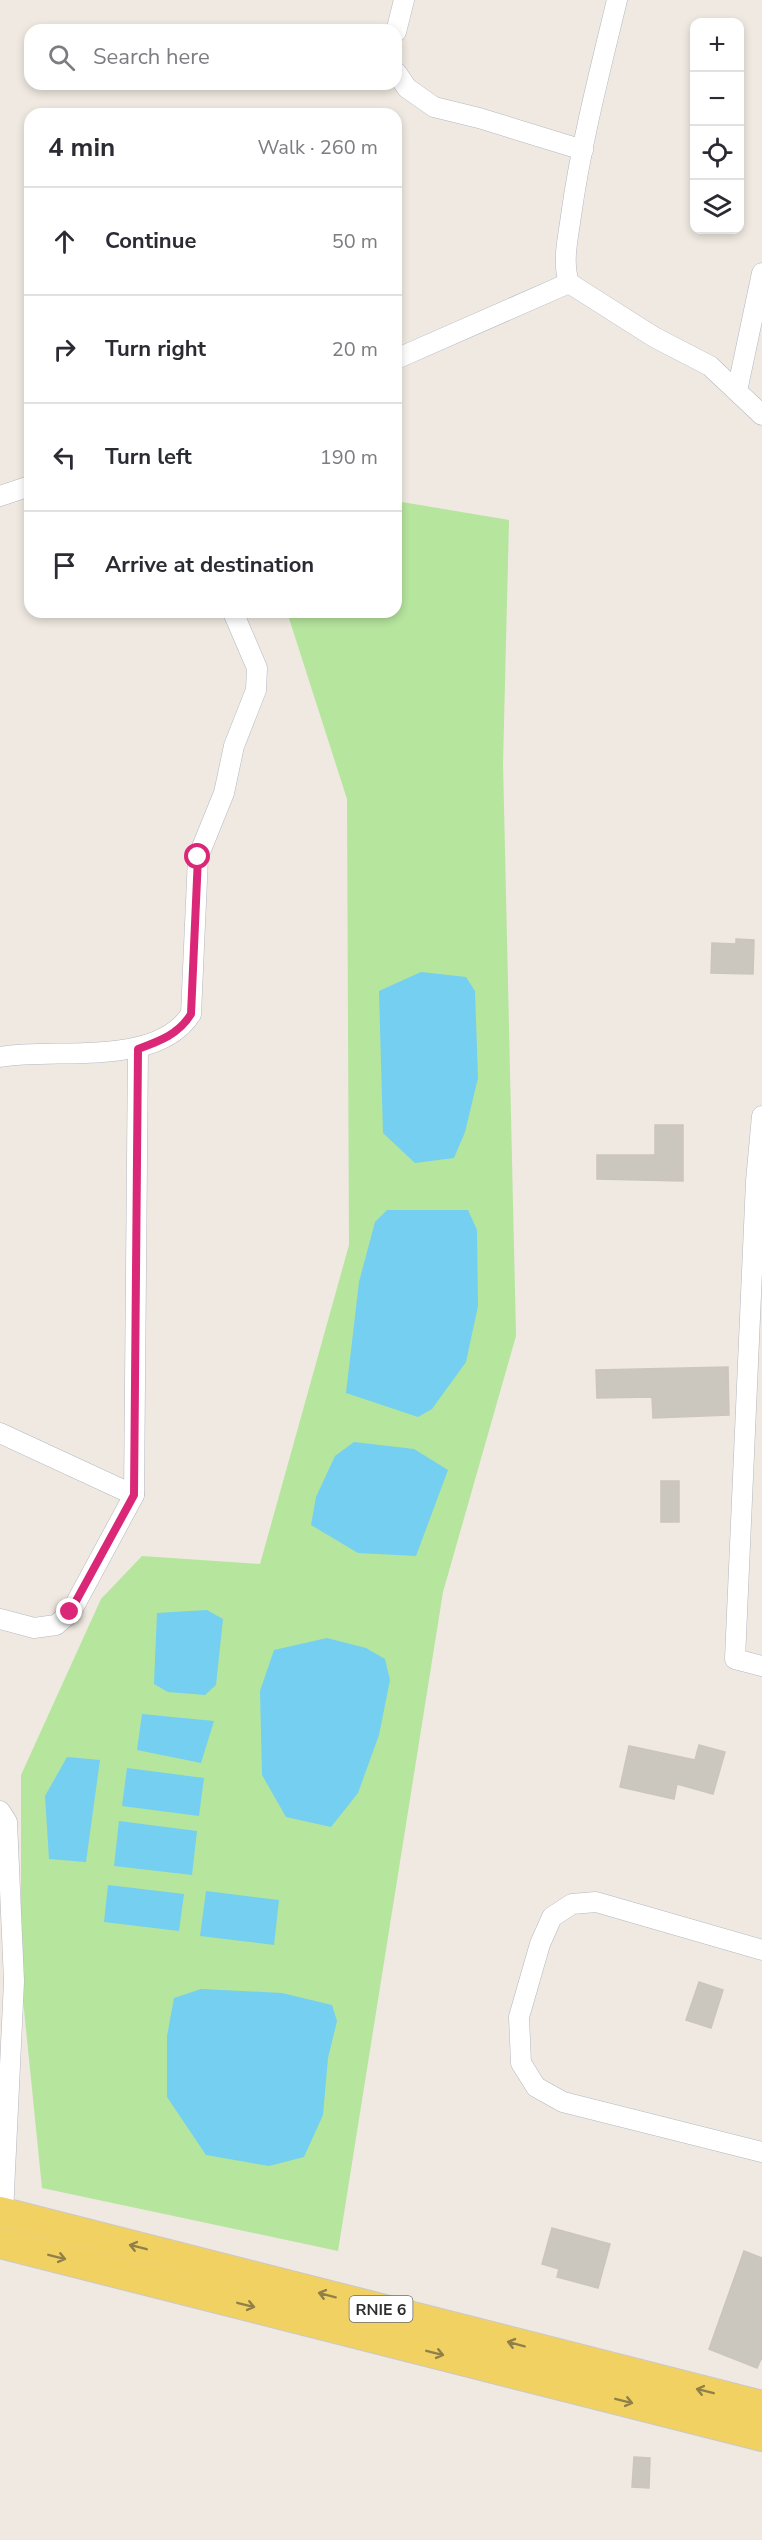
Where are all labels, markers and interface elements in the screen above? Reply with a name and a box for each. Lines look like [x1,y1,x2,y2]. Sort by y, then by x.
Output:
map controls [690,18,744,234]
button: + [690,18,744,72]
search box [24,24,402,90]
icon: search [45,41,78,74]
text: Search here [93,42,210,72]
button: − [690,72,744,126]
button: locate [690,126,744,180]
text: 4 min [48,130,115,165]
text: Walk · 260 m [258,134,378,161]
button: layers [690,180,744,234]
icon: ahead [48,225,81,258]
text: Continue [105,226,196,256]
text: 50 m [332,228,378,255]
icon: right [48,333,81,366]
text: Turn right [105,334,206,364]
text: 20 m [332,336,378,363]
icon: left [48,441,81,474]
text: Turn left [105,442,192,472]
text: 190 m [320,444,378,471]
icon: arrive [48,549,81,582]
text: Arrive at destination [105,550,314,580]
route start [184,843,210,869]
route end [56,1598,82,1624]
one-way arrow [129,2240,148,2252]
one-way arrow [47,2252,66,2264]
one-way arrow [318,2289,337,2301]
road number: RNIE 6 [350,2296,412,2322]
one-way arrow [236,2300,255,2312]
one-way arrow [507,2338,526,2350]
one-way arrow [425,2347,444,2359]
one-way arrow [696,2385,715,2397]
one-way arrow [614,2395,633,2407]

